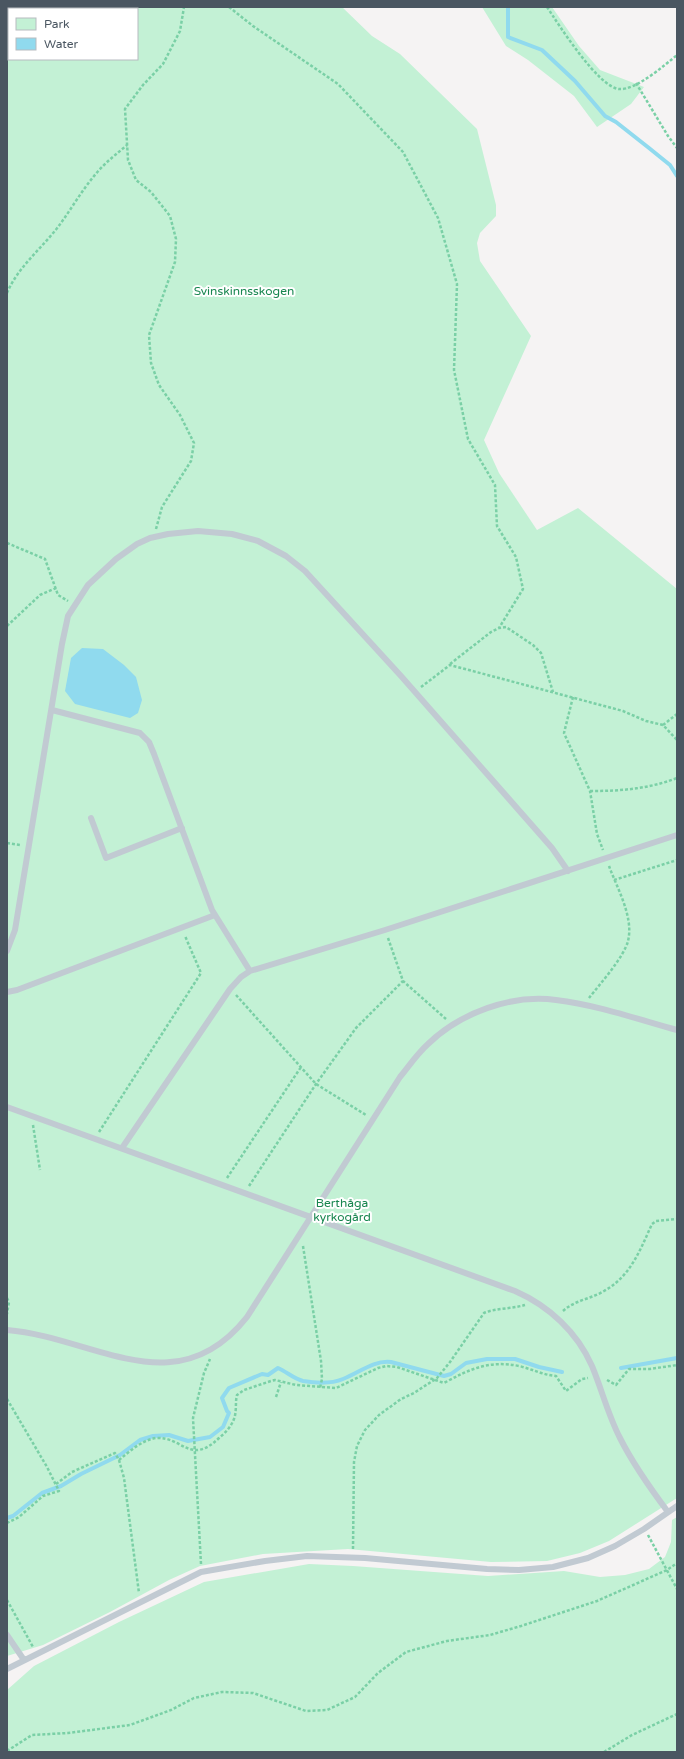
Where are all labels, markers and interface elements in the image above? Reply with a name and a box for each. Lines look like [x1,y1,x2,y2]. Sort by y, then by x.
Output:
legend [8,8,138,60]
text: Park [44,17,70,31]
text: Water [44,37,79,51]
park label: Svinskinnsskogen [194,284,294,298]
park label: Berthåga kyrkogård [313,1196,371,1224]

